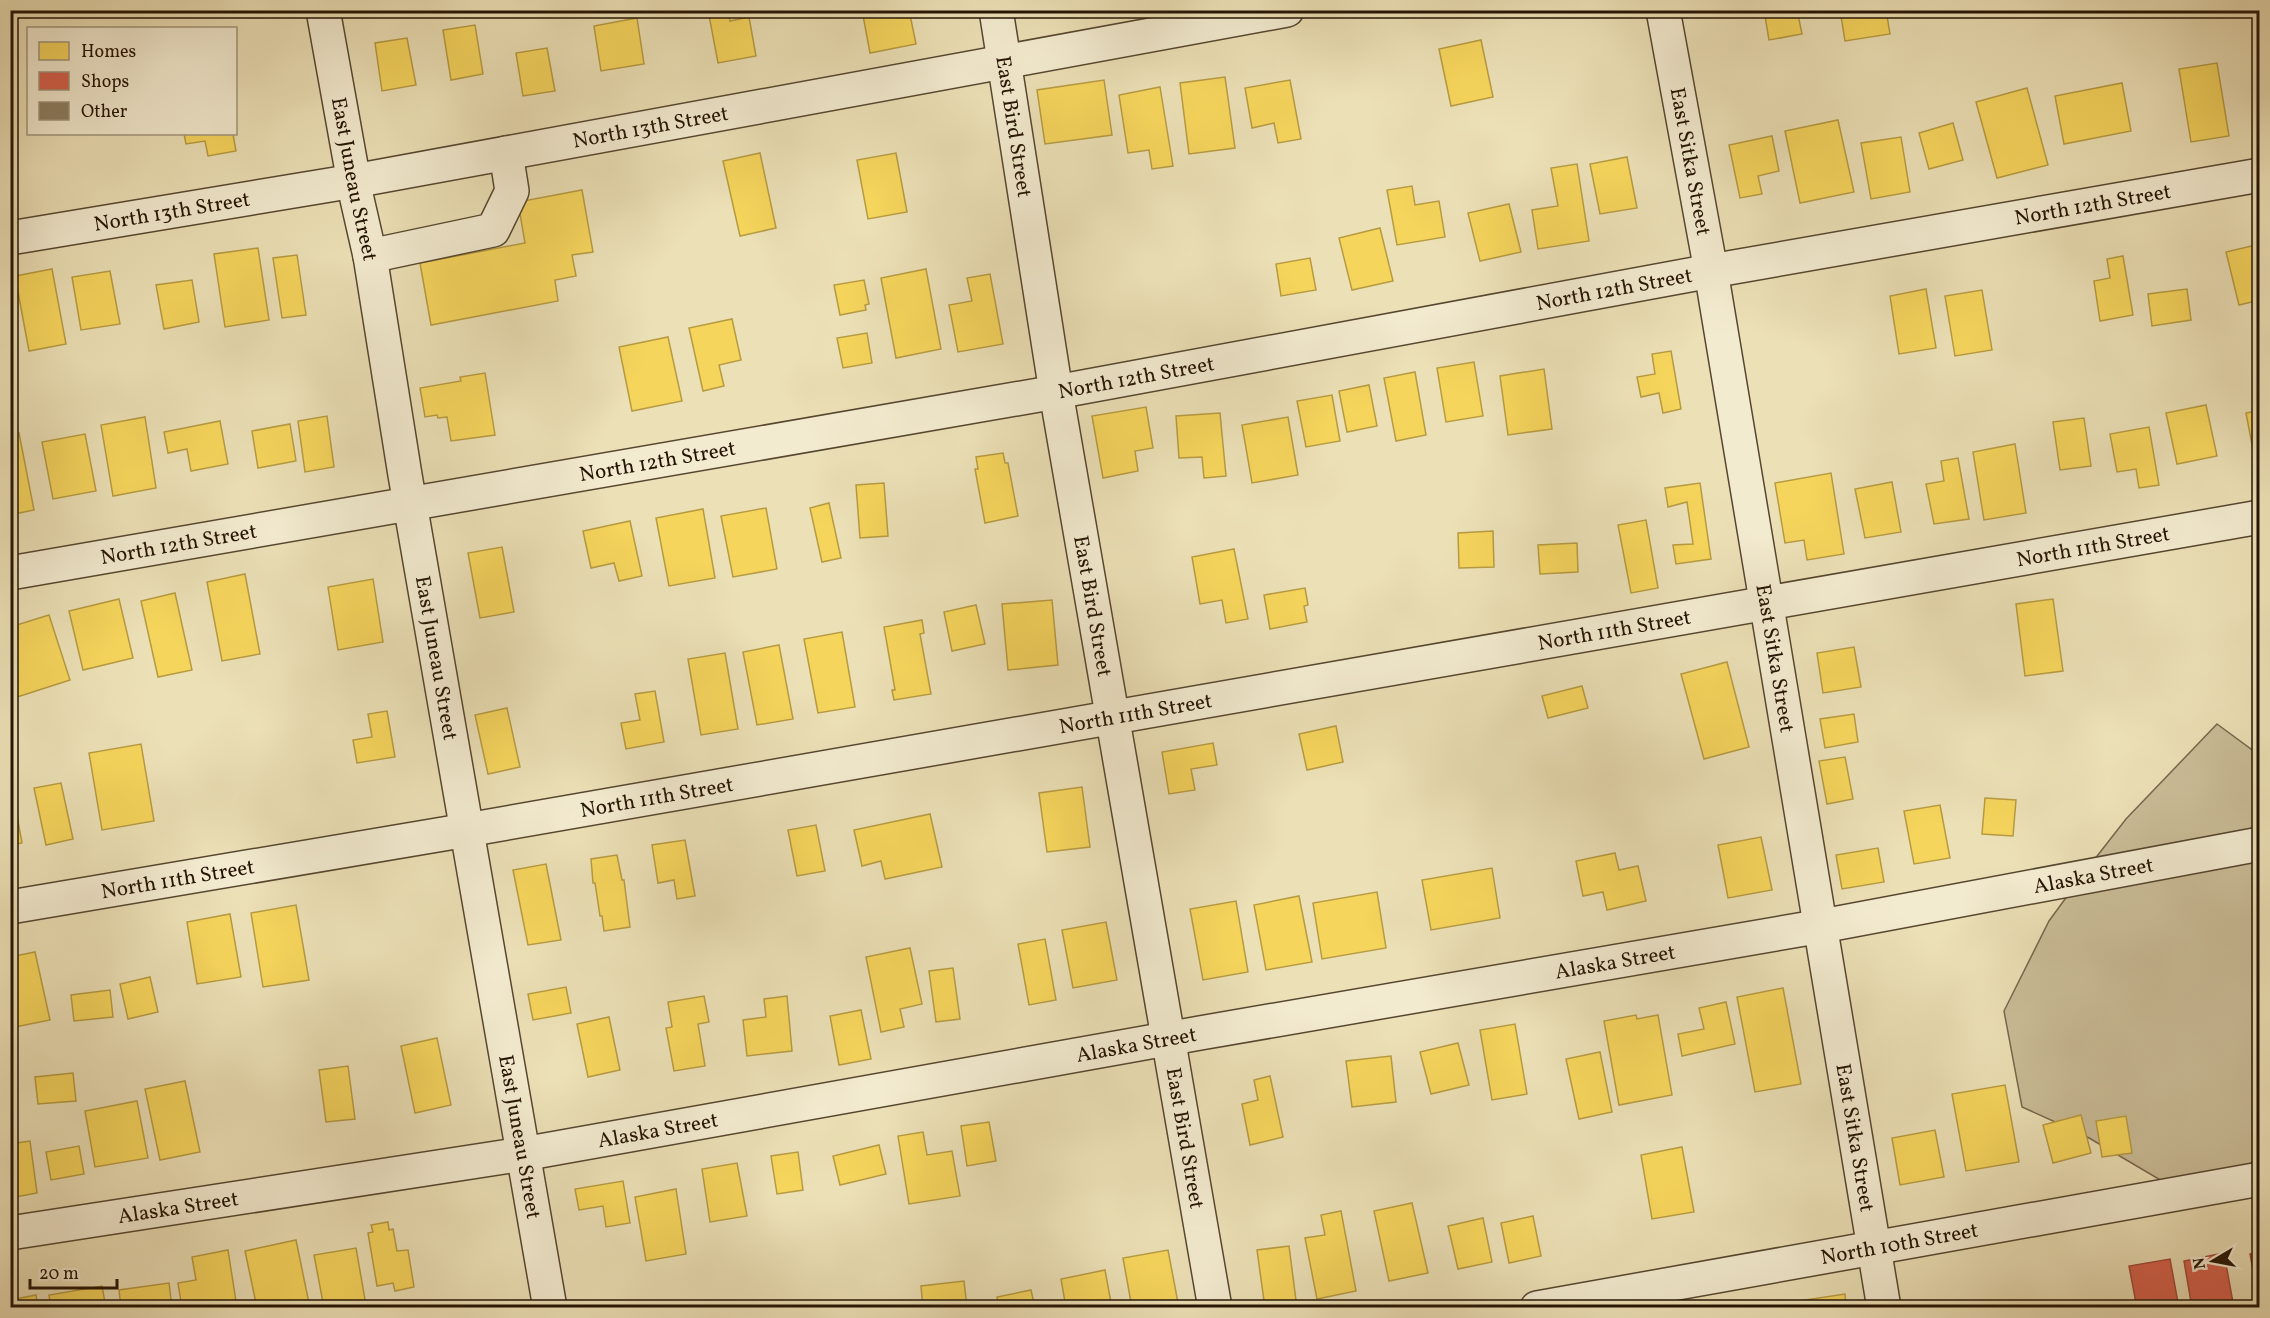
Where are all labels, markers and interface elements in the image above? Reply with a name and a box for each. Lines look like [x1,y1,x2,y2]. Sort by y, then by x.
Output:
legend [27,27,237,135]
text: Homes [81,40,136,65]
street label: East Bird Street [987,54,1038,200]
text: Shops [81,70,129,95]
street label: East Sitka Street [1662,85,1717,238]
street label: East Juneau Street [323,95,384,263]
text: Other [81,100,128,125]
street label: North 13th Street [570,100,731,157]
street label: North 12th Street [2012,178,2173,234]
street label: North 13th Street [92,185,252,240]
street label: North 12th Street [1534,262,1695,319]
street label: North 12th Street [1056,350,1217,407]
street label: North 12th Street [577,435,738,490]
street label: North 12th Street [98,518,259,573]
street label: North 11th Street [2014,520,2172,575]
street label: East Bird Street [1065,533,1118,679]
street label: East Juneau Street [407,574,464,743]
street label: East Sitka Street [1747,582,1801,735]
street label: North 11th Street [1536,604,1693,659]
street label: North 11th Street [1057,687,1215,742]
street label: North 11th Street [578,771,736,826]
street label: Alaska Street [2031,851,2156,902]
street label: North 11th Street [99,853,257,907]
street label: Alaska Street [1553,938,1678,988]
street label: Alaska Street [1074,1021,1199,1071]
street label: East Juneau Street [490,1052,547,1222]
street label: East Sitka Street [1827,1061,1881,1214]
street label: East Bird Street [1158,1065,1211,1211]
street label: Alaska Street [596,1106,721,1156]
street label: Alaska Street [116,1185,241,1232]
street label: North 10th Street [1818,1217,1981,1273]
north arrow [2183,1231,2243,1291]
scale bar [30,1252,117,1290]
text: N [2188,1255,2212,1271]
text: 20 m [39,1262,79,1287]

